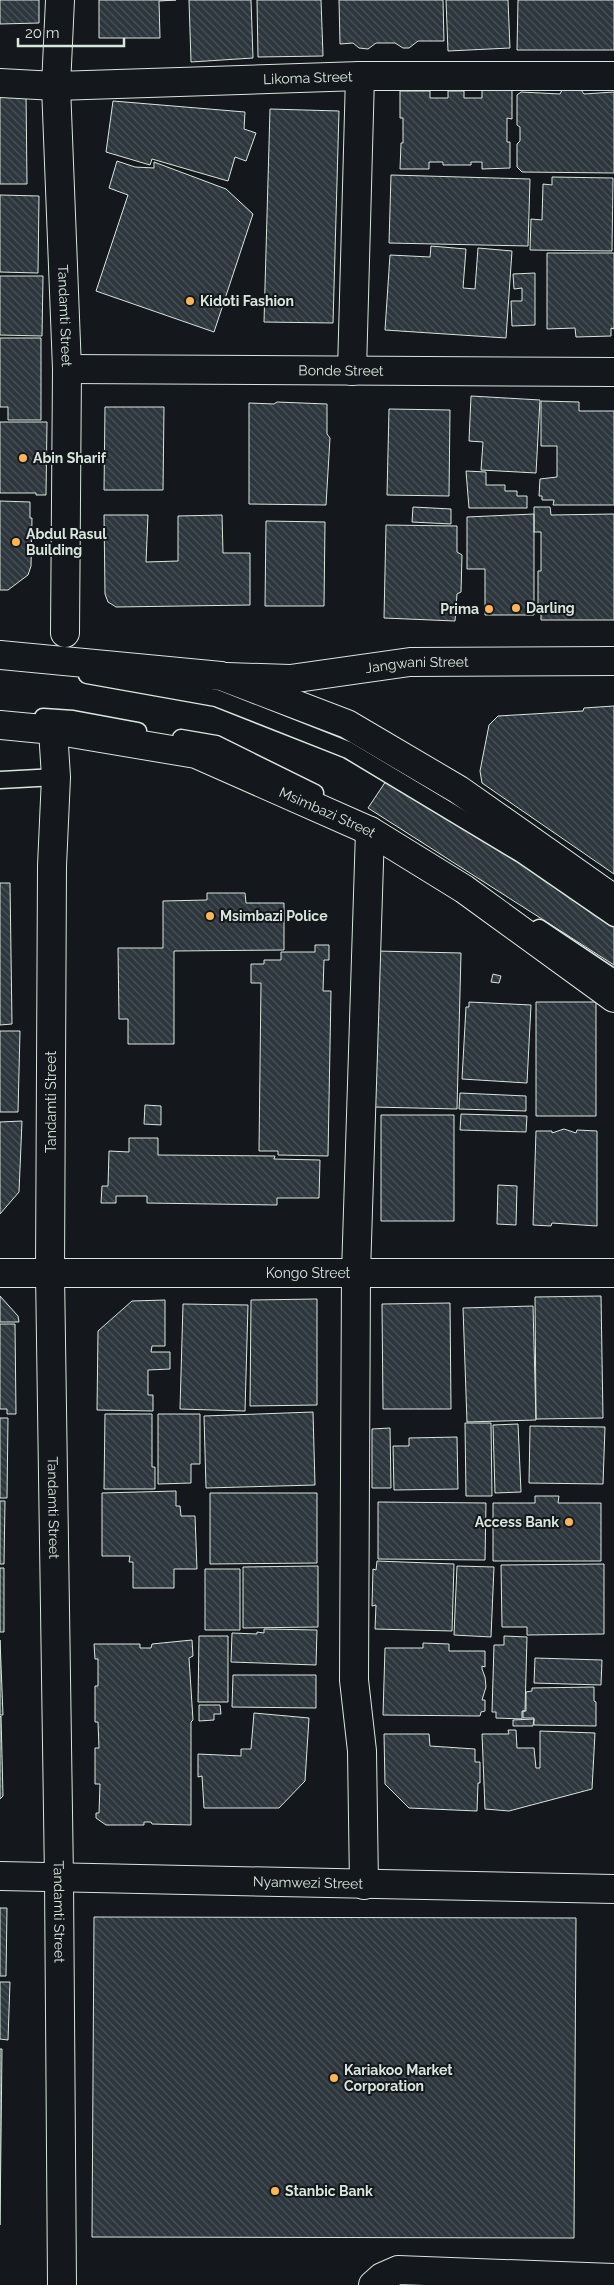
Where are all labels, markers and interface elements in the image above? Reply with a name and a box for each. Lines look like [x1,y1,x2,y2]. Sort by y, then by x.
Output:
scale bar [18,15,124,47]
text: 20 m [25,24,60,42]
street label: Likoma Street [263,68,353,87]
street label: Tandamti Street [55,264,75,367]
place label: Kidoti Fashion [200,293,294,309]
marker: Kidoti Fashion [184,295,196,307]
street label: Bonde Street [298,362,384,379]
place label: Abin Sharif [33,450,107,466]
marker: Abin Sharif [17,452,29,464]
place label: Abdul Rasul Building [26,526,107,558]
marker: Abdul Rasul Building [10,536,22,548]
place label: Darling [526,600,575,616]
place label: Prima [440,601,479,617]
marker: Darling [510,602,522,614]
marker: Prima [483,603,495,615]
street label: Jangwani Street [364,654,469,676]
street label: Msimbazi Street [277,784,379,841]
place label: Msimbazi Police [220,908,328,924]
marker: Msimbazi Police [204,910,216,922]
street label: Tandamti Street [43,1051,59,1153]
street label: Kongo Street [266,1265,351,1281]
street label: Tandamti Street [45,1457,62,1559]
place label: Access Bank [475,1514,559,1530]
marker: Access Bank [563,1516,575,1528]
street label: Tandamti Street [51,1860,68,1963]
street label: Nyamwezi Street [253,1873,364,1892]
place label: Kariakoo Market Corporation [344,2062,453,2094]
marker: Kariakoo Market Corporation [328,2072,340,2084]
place label: Stanbic Bank [285,2183,373,2199]
marker: Stanbic Bank [269,2185,281,2197]

